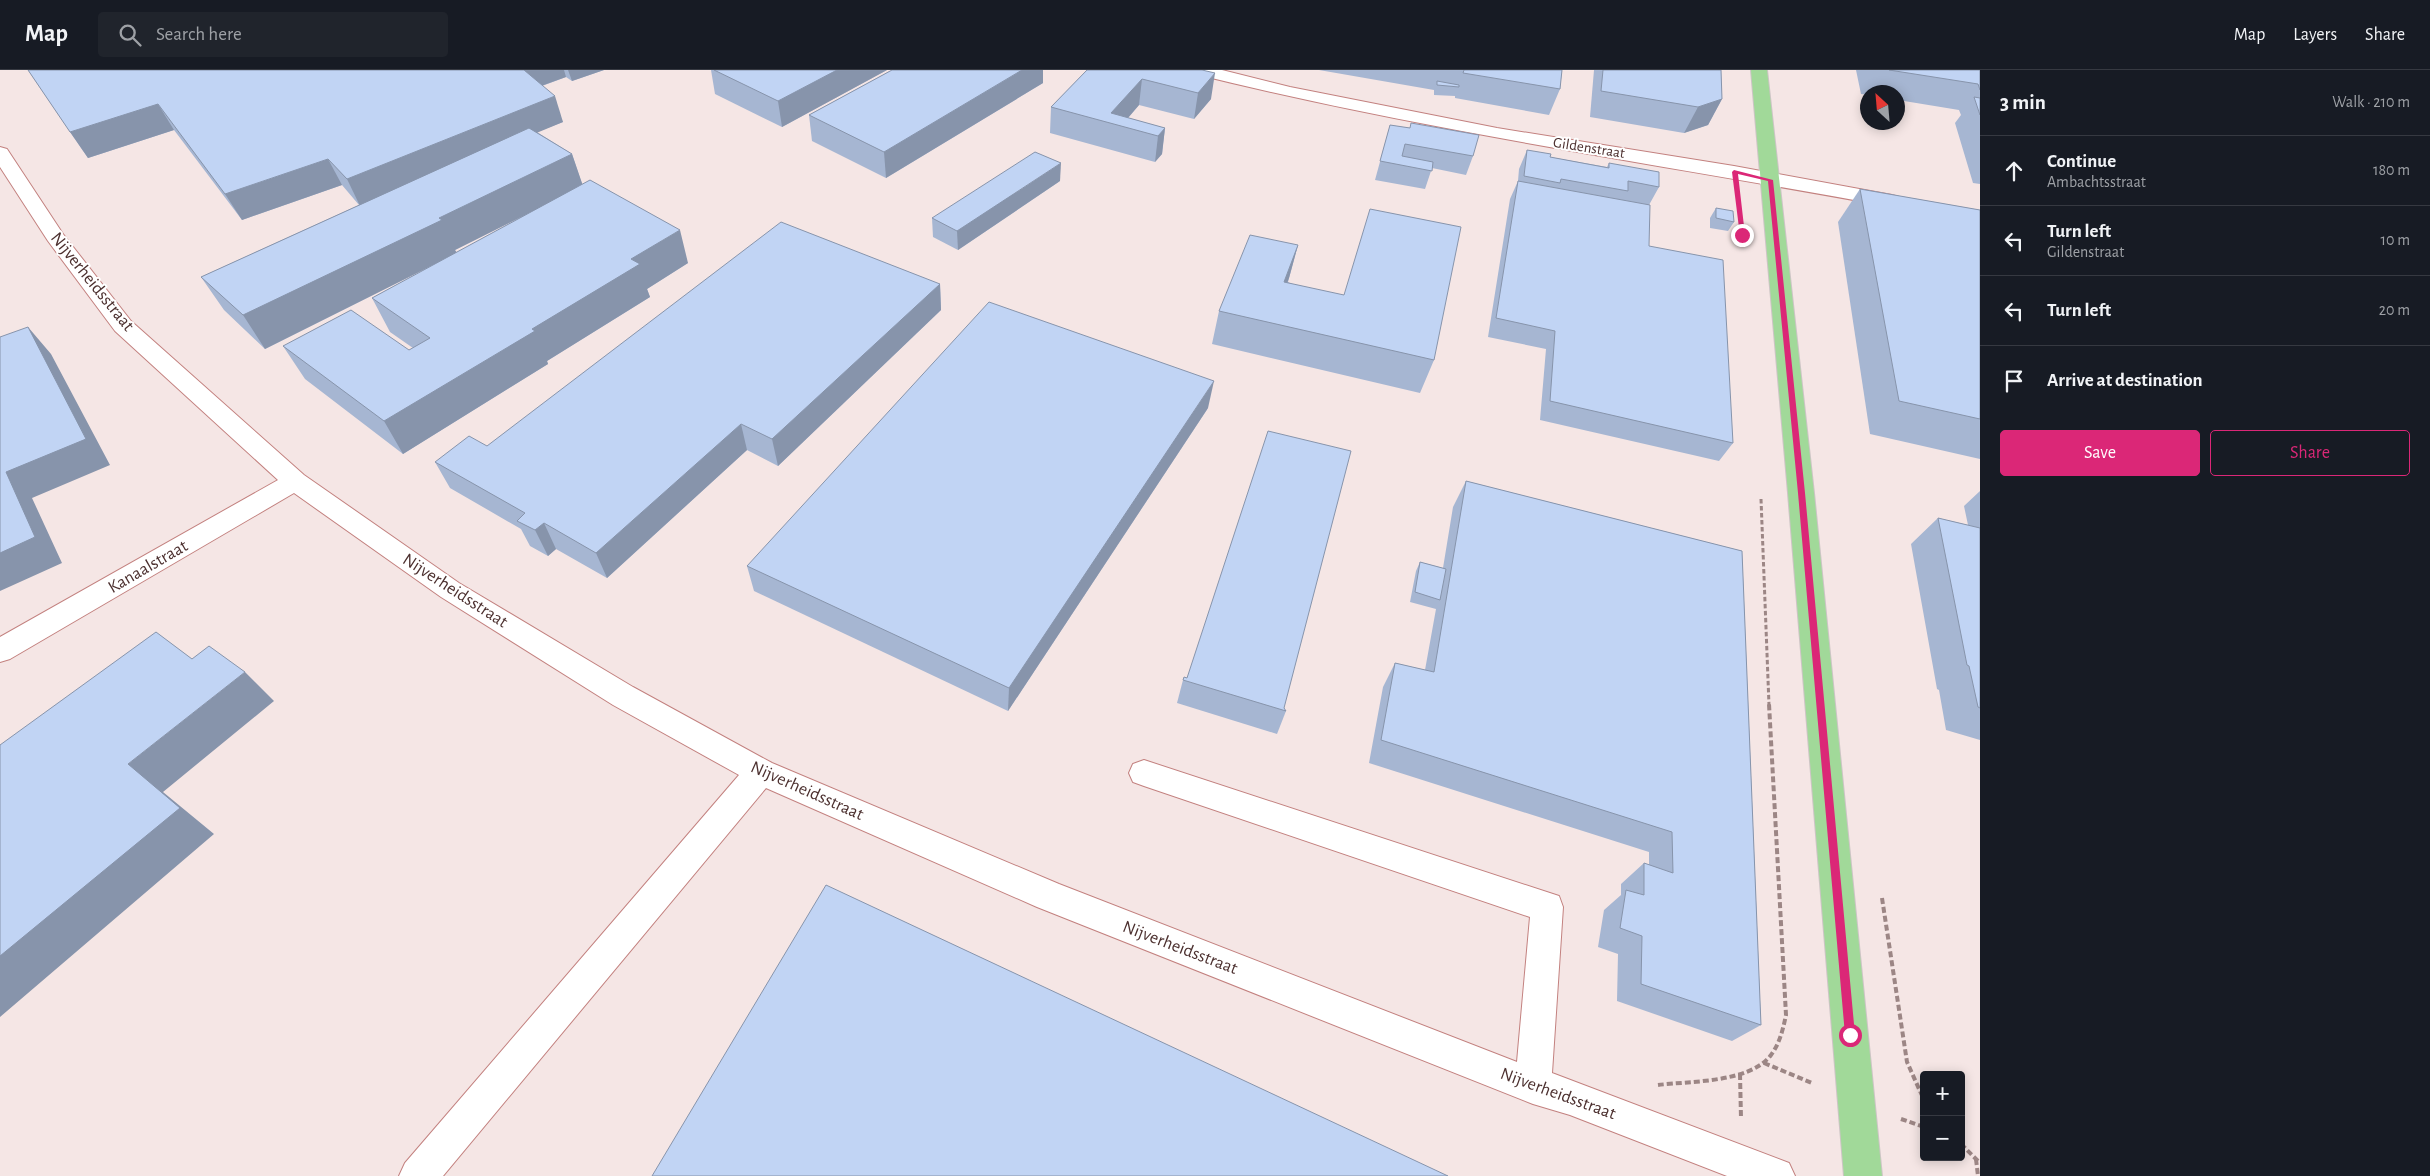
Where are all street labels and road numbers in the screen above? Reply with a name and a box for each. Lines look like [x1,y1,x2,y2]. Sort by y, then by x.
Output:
street label: Gildenstraat [1552,135,1626,161]
street label: Nijverheidsstraat [47,229,137,335]
street label: Kanaalstraat [105,537,191,597]
street label: Nijverheidsstraat [399,550,511,632]
street label: Nijverheidsstraat [748,758,866,824]
street label: Nijverheidsstraat [1120,918,1240,978]
street label: Nijverheidsstraat [1498,1065,1618,1123]

